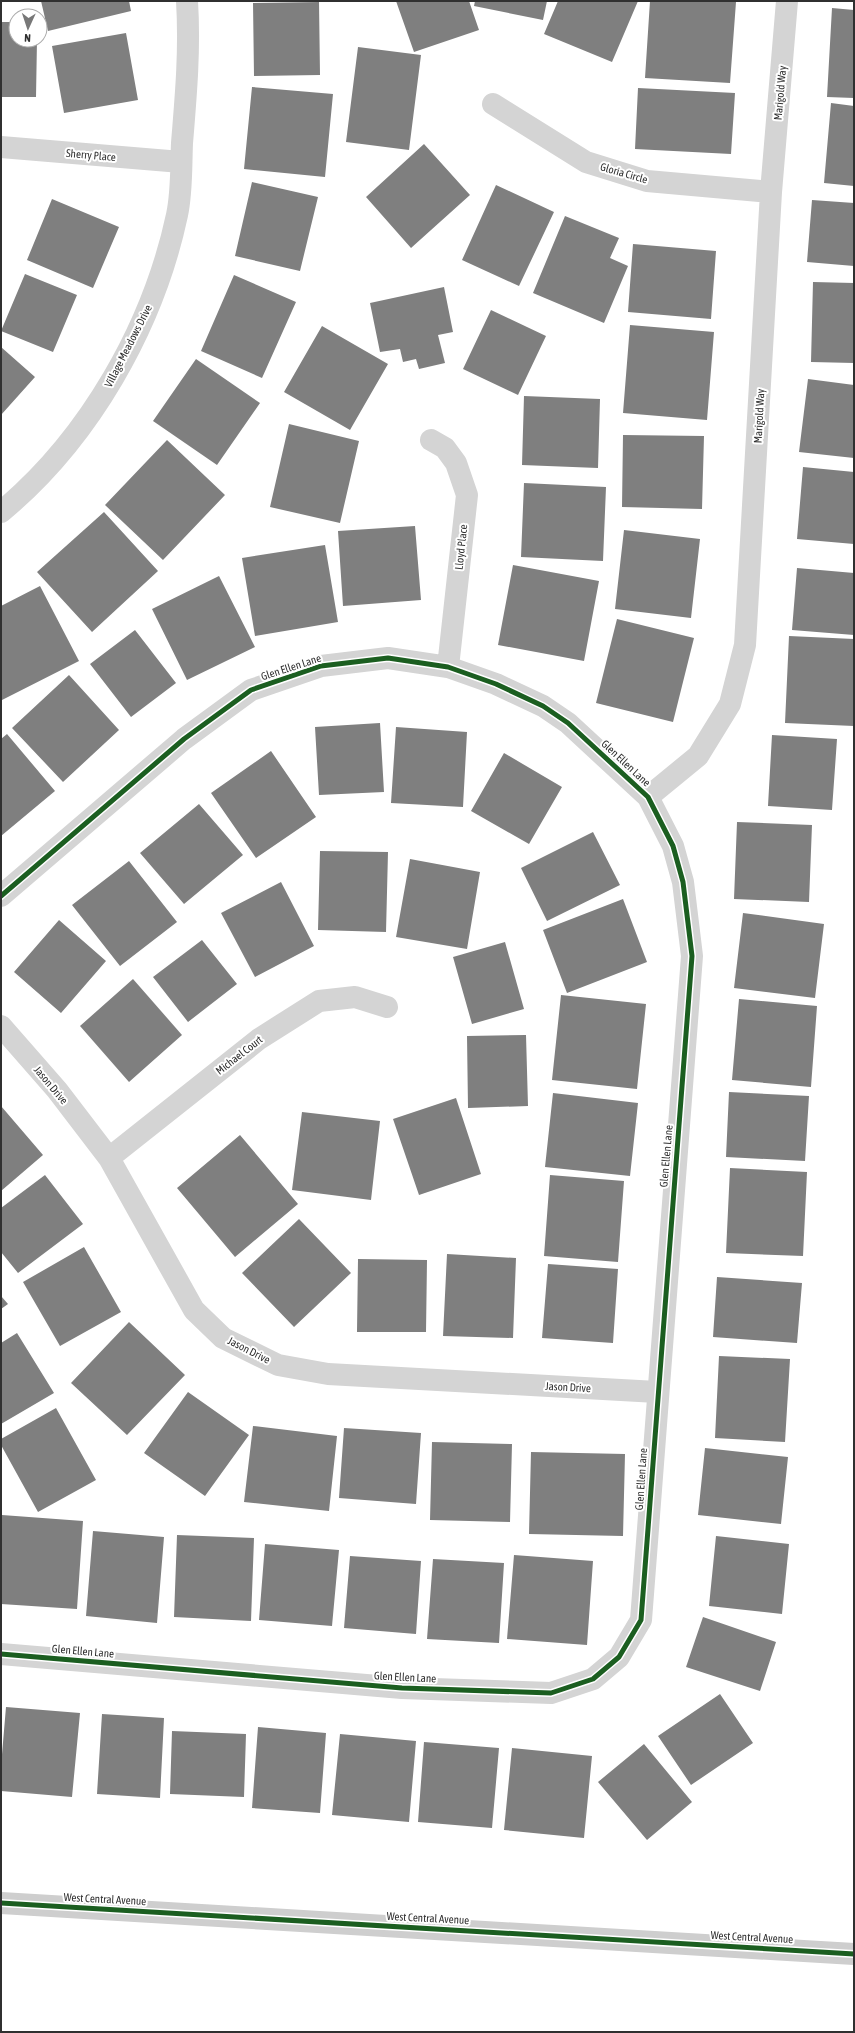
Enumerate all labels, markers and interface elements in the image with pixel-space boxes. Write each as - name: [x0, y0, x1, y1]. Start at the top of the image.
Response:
- north arrow: [8, 8, 48, 48]
- text: N: [24, 32, 31, 44]
- street label: Marigold Way: [772, 65, 788, 121]
- street label: Sherry Place: [66, 147, 116, 163]
- street label: Gloria Circle: [599, 161, 649, 185]
- street label: Village Meadows Drive: [102, 303, 154, 389]
- street label: Marigold Way: [752, 388, 766, 444]
- street label: Lloyd Place: [453, 524, 469, 570]
- street label: Glen Ellen Lane: [259, 652, 323, 682]
- street label: Glen Ellen Lane: [599, 737, 653, 789]
- street label: Michael Court: [213, 1033, 265, 1077]
- street label: Jason Drive: [32, 1064, 70, 1106]
- street label: Glen Ellen Lane: [657, 1124, 675, 1188]
- street label: Jason Drive: [226, 1334, 272, 1366]
- street label: Jason Drive: [545, 1380, 591, 1394]
- street label: Glen Ellen Lane: [633, 1447, 649, 1511]
- street label: Glen Ellen Lane: [51, 1642, 115, 1660]
- street label: Glen Ellen Lane: [374, 1669, 436, 1685]
- street label: West Central Avenue: [63, 1891, 147, 1907]
- street label: West Central Avenue: [386, 1910, 470, 1926]
- street label: West Central Avenue: [710, 1929, 794, 1945]

